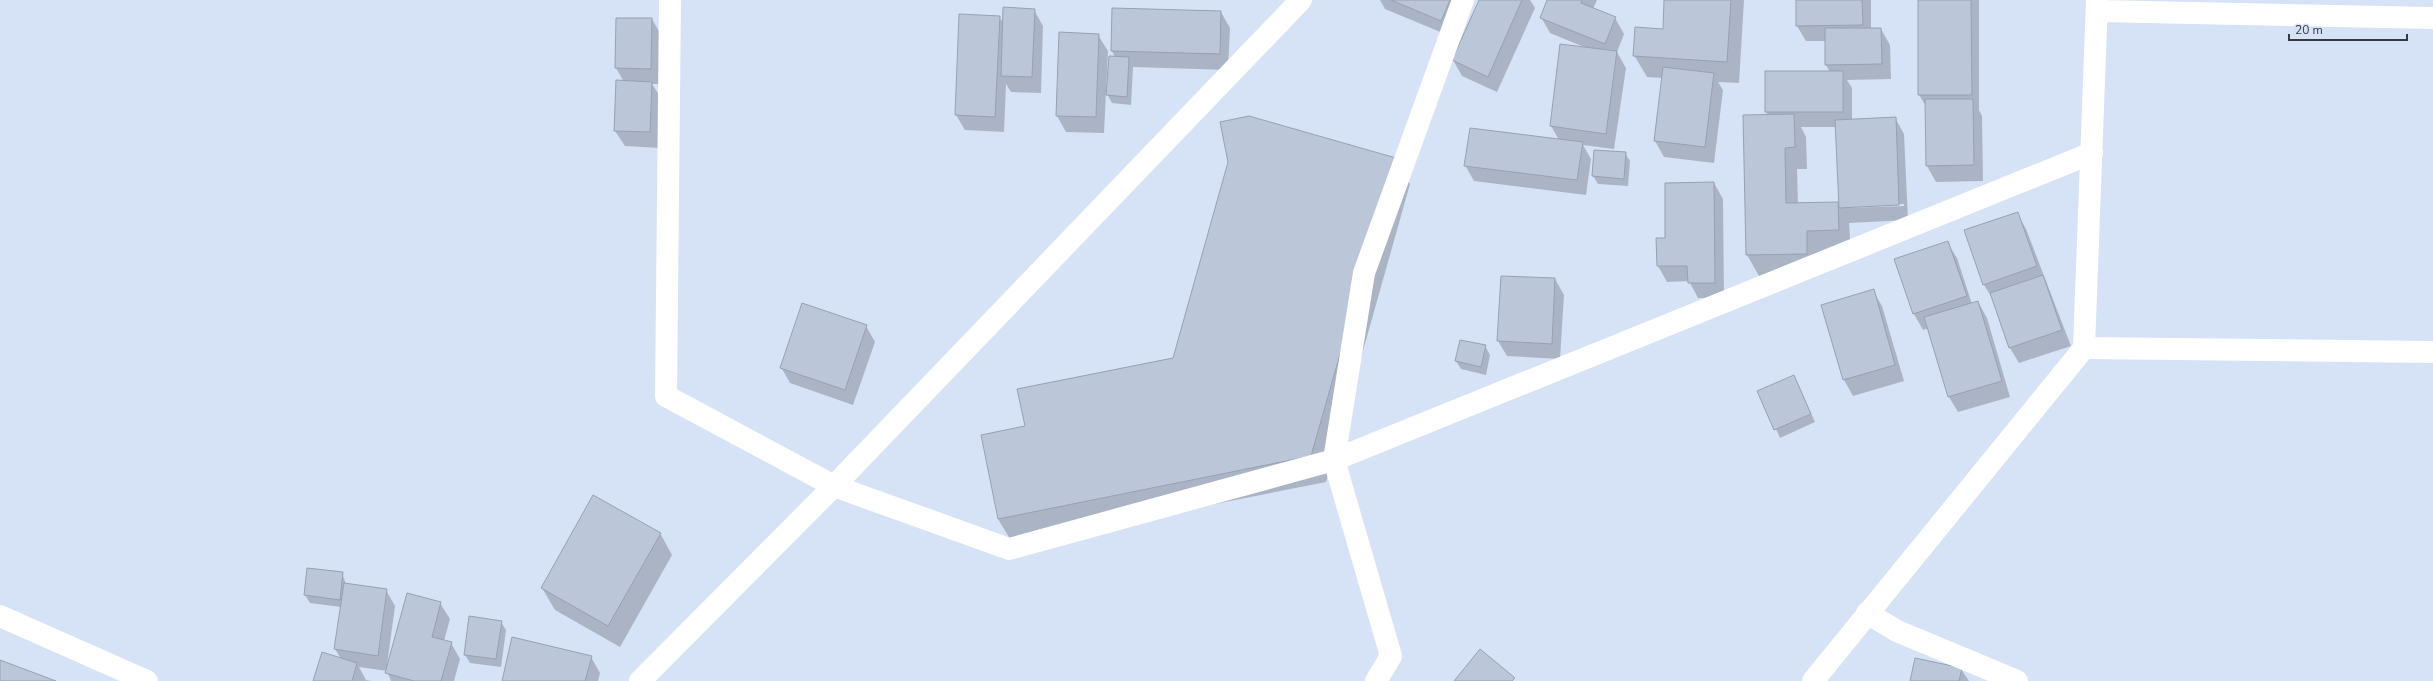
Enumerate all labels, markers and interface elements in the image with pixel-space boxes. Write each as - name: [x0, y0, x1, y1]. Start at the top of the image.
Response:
- scale bar: [2289, 16, 2407, 42]
- text: 20 m: [2295, 22, 2323, 38]

